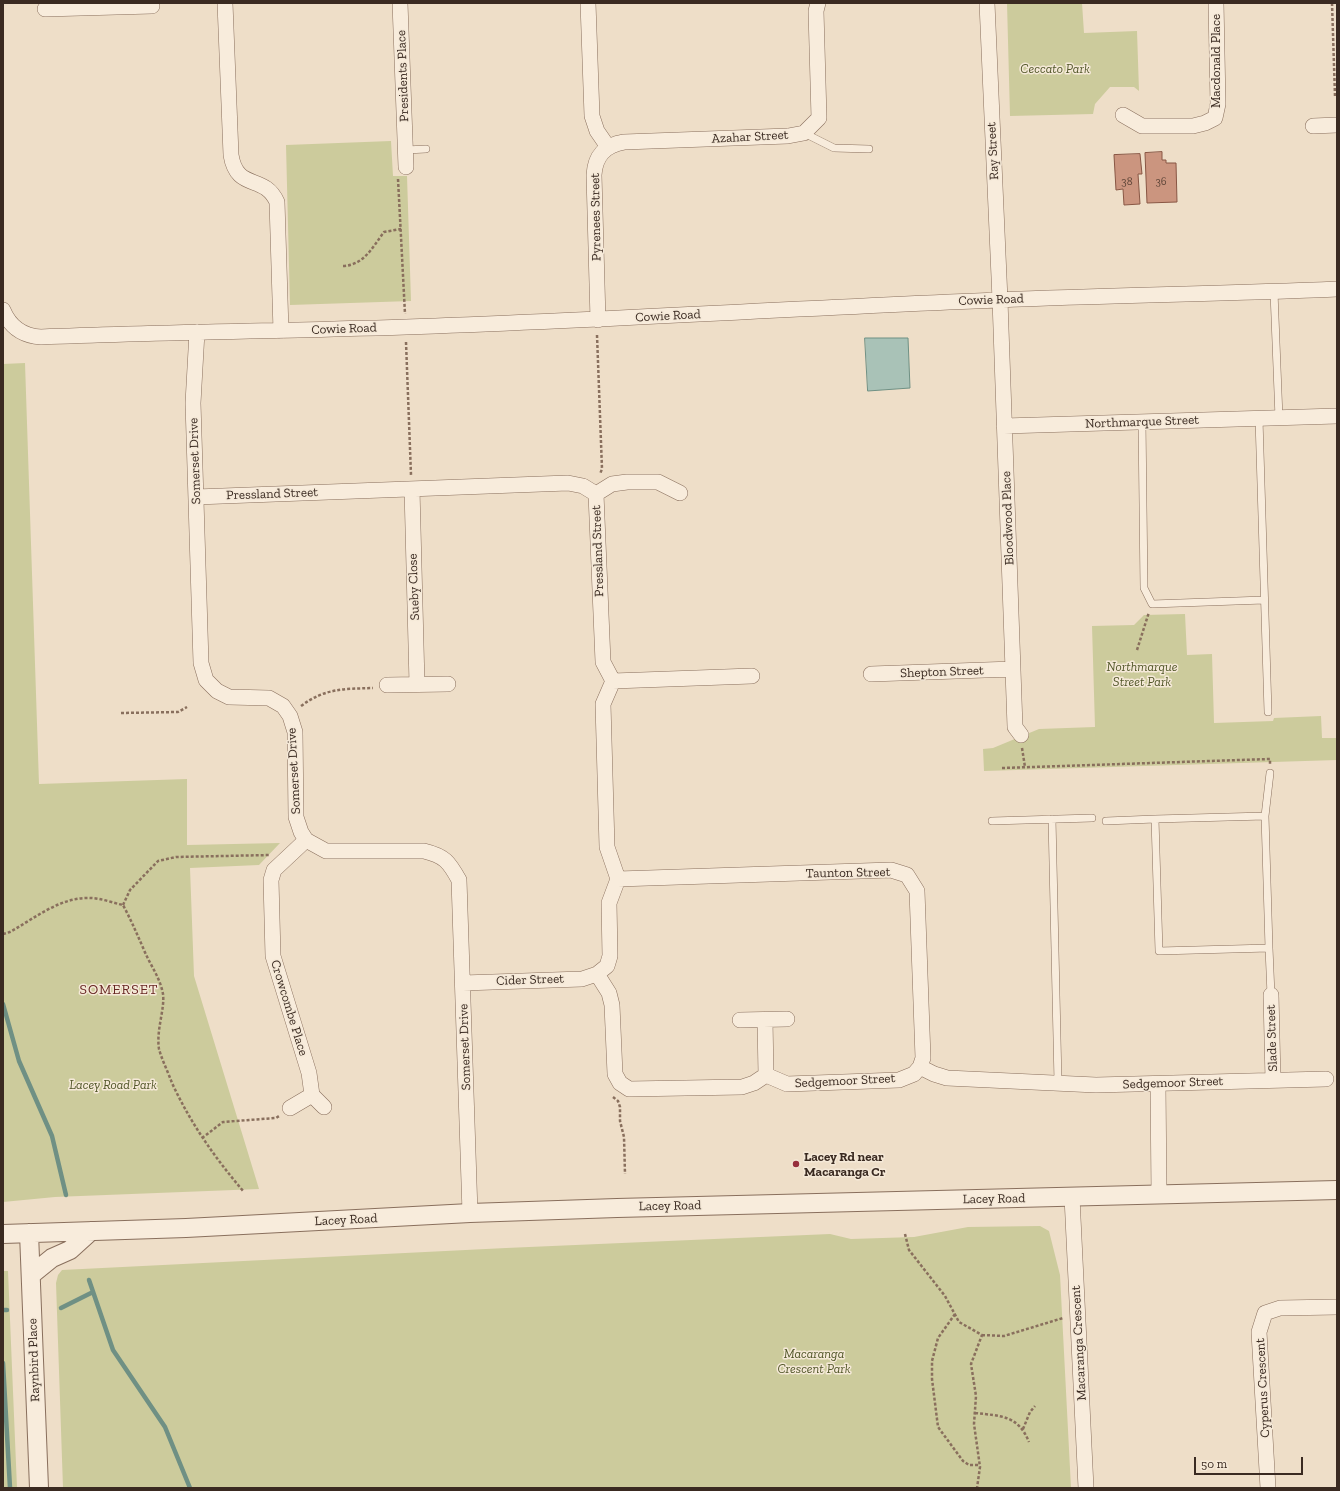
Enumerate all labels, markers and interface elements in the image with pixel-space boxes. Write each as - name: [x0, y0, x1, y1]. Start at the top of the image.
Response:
- street label: Macdonald Place: [1208, 14, 1224, 108]
- street label: Presidents Place: [394, 30, 412, 122]
- park label: Ceccato Park: [1020, 61, 1090, 77]
- street label: Ray Street: [984, 122, 1002, 180]
- street label: Azahar Street: [711, 127, 789, 147]
- street label: Pyrenees Street: [587, 173, 605, 261]
- house number: 38: [1121, 175, 1133, 189]
- house number: 36: [1155, 175, 1167, 189]
- street label: Cowie Road: [958, 291, 1024, 309]
- street label: Cowie Road: [635, 306, 701, 326]
- street label: Cowie Road: [311, 320, 377, 338]
- street label: Northmarque Street: [1085, 412, 1199, 432]
- street label: Somerset Drive: [186, 417, 204, 505]
- street label: Bloodwood Place: [999, 471, 1017, 565]
- street label: Pressland Street: [226, 485, 318, 503]
- street label: Pressland Street: [589, 505, 607, 597]
- street label: Sueby Close: [405, 553, 423, 621]
- park label: Northmarque Street Park: [1107, 659, 1177, 690]
- street label: Shepton Street: [900, 663, 984, 681]
- street label: Somerset Drive: [284, 727, 304, 815]
- street label: Taunton Street: [805, 864, 891, 882]
- street label: Crowcombe Place: [267, 958, 311, 1058]
- street label: Cider Street: [496, 971, 564, 989]
- district label: SOMERSET: [79, 982, 159, 998]
- street label: Somerset Drive: [456, 1003, 474, 1091]
- street label: Slade Street: [1263, 1004, 1281, 1072]
- street label: Sedgemoor Street: [794, 1071, 896, 1091]
- street label: Sedgemoor Street: [1122, 1073, 1224, 1093]
- park label: Lacey Road Park: [69, 1077, 157, 1093]
- place label: Lacey Rd near Macaranga Cr: [804, 1149, 885, 1180]
- marker: Lacey Rd near Macaranga Cr: [791, 1159, 801, 1169]
- street label: Lacey Road: [962, 1191, 1026, 1207]
- street label: Lacey Road: [638, 1198, 702, 1214]
- street label: Lacey Road: [314, 1211, 378, 1229]
- street label: Macaranga Crescent: [1068, 1285, 1090, 1401]
- street label: Raynbird Place: [25, 1318, 43, 1402]
- street label: Cyperus Crescent: [1253, 1338, 1273, 1438]
- park label: Macaranga Crescent Park: [777, 1346, 851, 1377]
- scale bar: [1196, 1449, 1305, 1475]
- text: 50 m: [1201, 1457, 1227, 1471]

